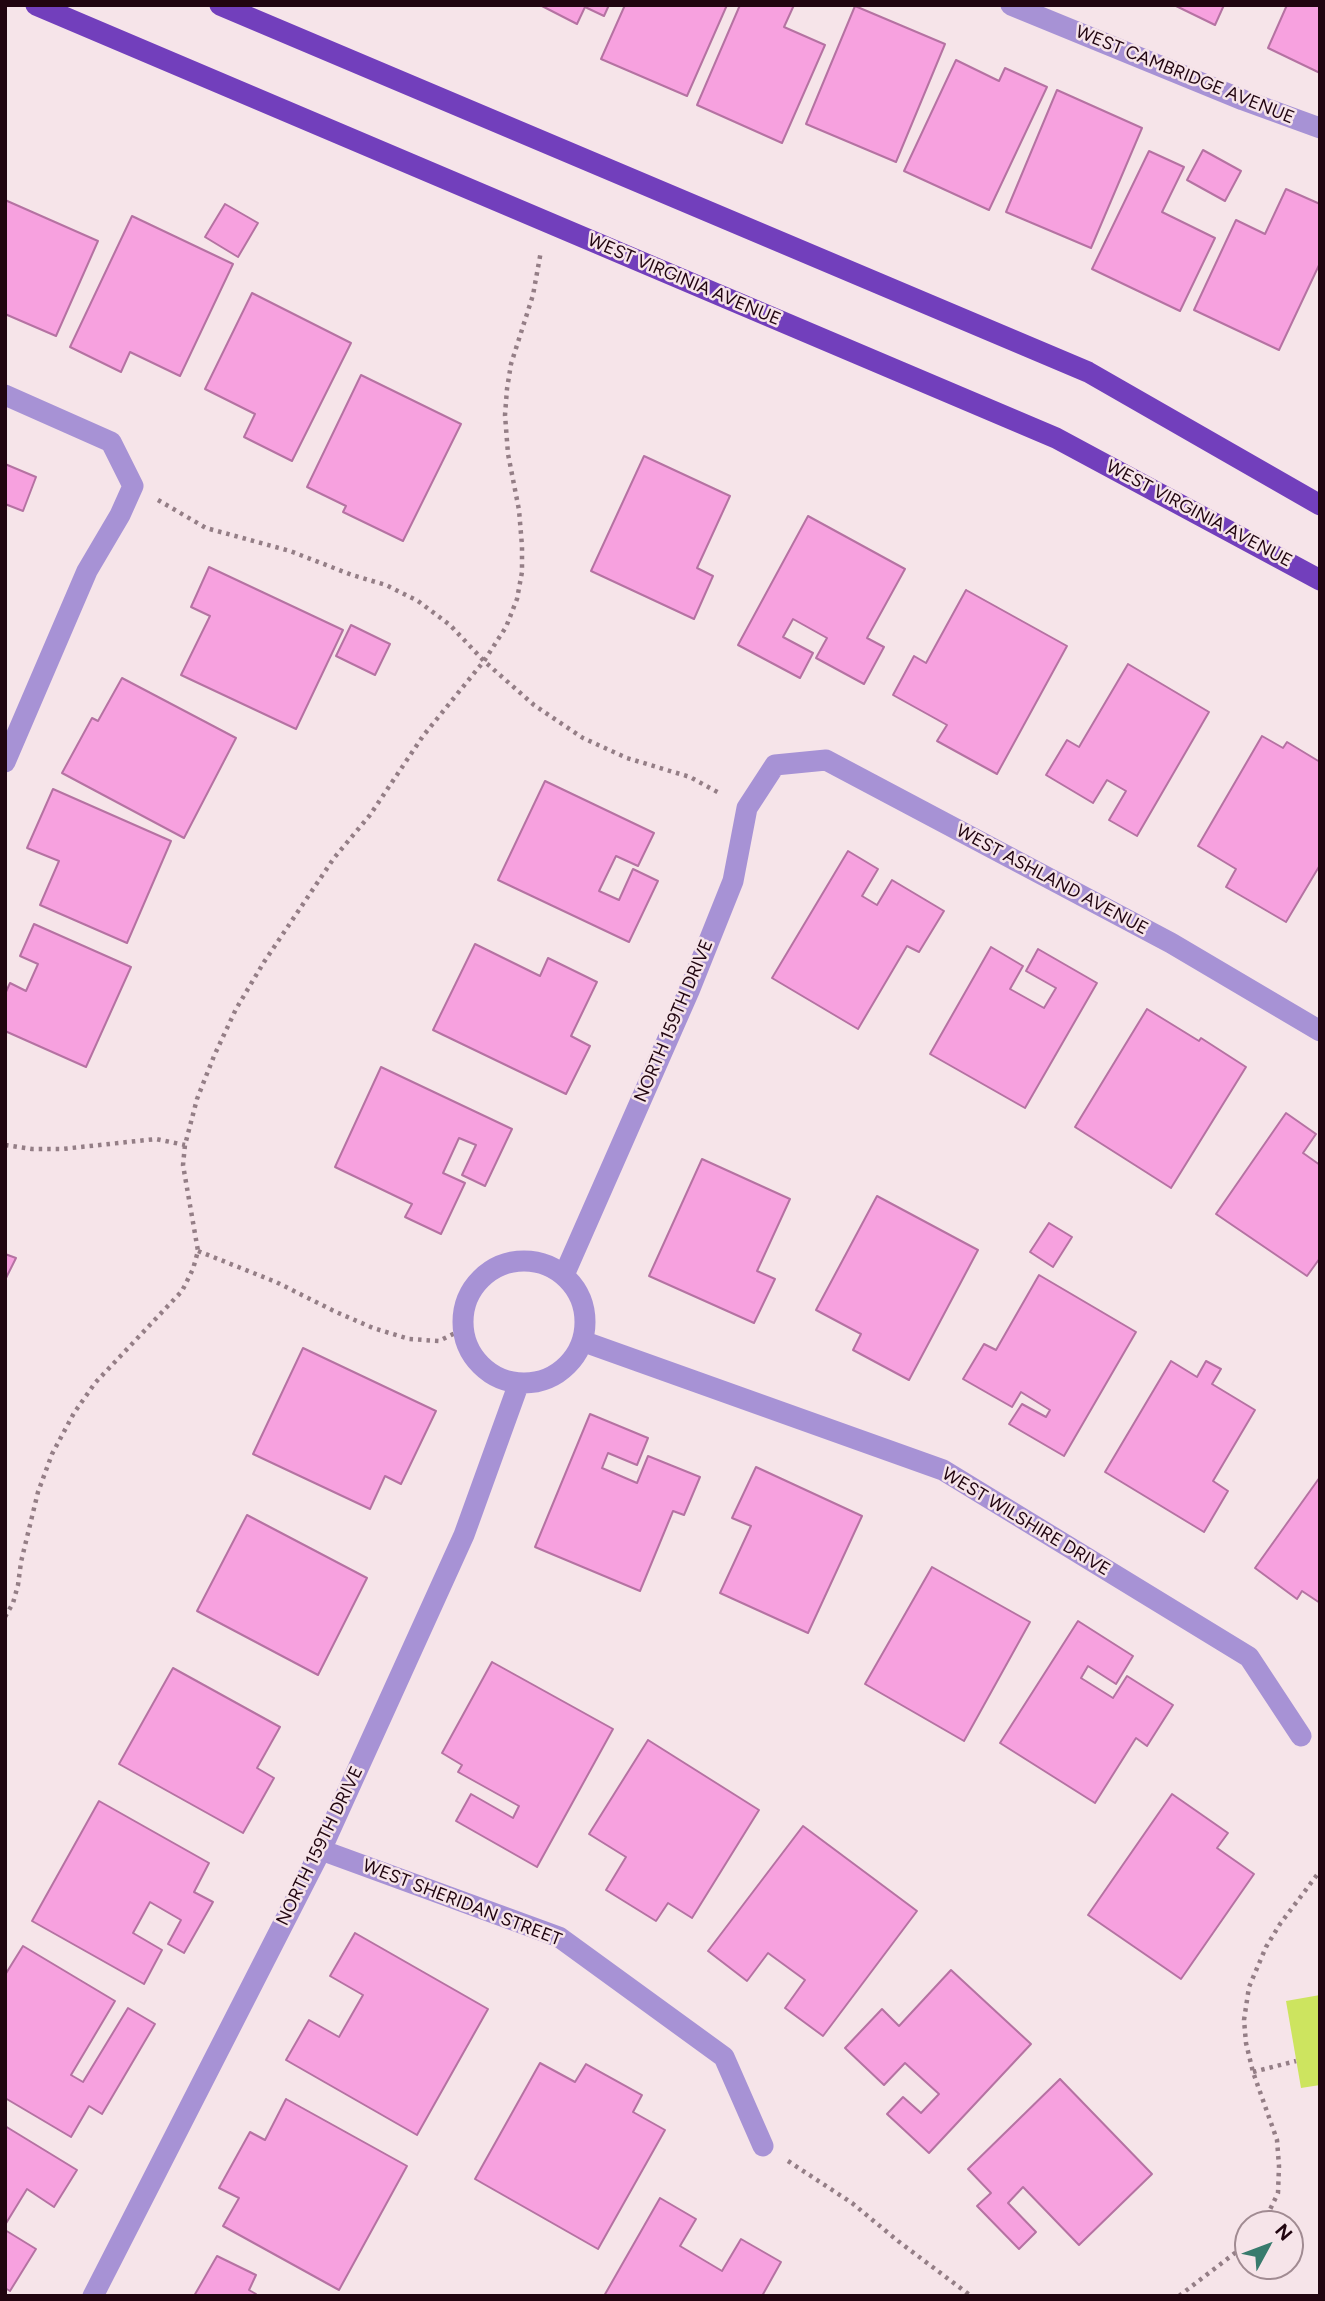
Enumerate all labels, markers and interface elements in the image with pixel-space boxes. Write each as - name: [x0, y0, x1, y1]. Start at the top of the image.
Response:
- street label: WEST CAMBRIDGE AVENUE: [1073, 21, 1297, 129]
- street label: WEST VIRGINIA AVENUE: [584, 230, 784, 330]
- street label: WEST VIRGINIA AVENUE: [1102, 456, 1296, 572]
- street label: WEST ASHLAND AVENUE: [952, 820, 1152, 940]
- street label: NORTH 159TH DRIVE: [630, 936, 718, 1106]
- street label: WEST WILSHIRE DRIVE: [938, 1463, 1114, 1581]
- street label: NORTH 159TH DRIVE: [272, 1763, 368, 1929]
- street label: WEST SHERIDAN STREET: [360, 1855, 564, 1951]
- north arrow: [1234, 2210, 1304, 2280]
- text: N: [1270, 2219, 1297, 2245]

